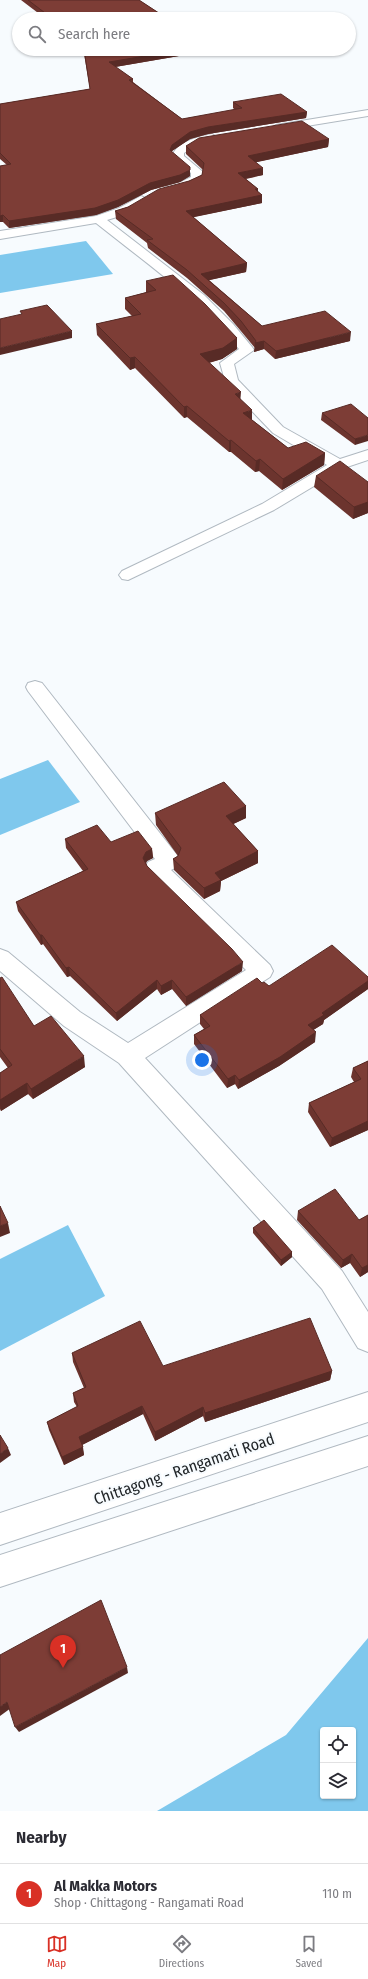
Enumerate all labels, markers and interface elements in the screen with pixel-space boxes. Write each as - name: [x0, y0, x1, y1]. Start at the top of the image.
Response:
- search box: [12, 12, 356, 56]
- icon: search: [26, 23, 48, 45]
- text: Search here: [58, 25, 130, 43]
- your location: [192, 1050, 212, 1070]
- street label: Chittagong - Rangamati Road: [91, 1429, 277, 1509]
- pin: 1: [50, 1635, 76, 1668]
- map controls: [320, 1727, 356, 1799]
- button: locate: [320, 1727, 356, 1763]
- button: layers: [320, 1763, 356, 1799]
- text: Nearby: [16, 1827, 67, 1848]
- text: Al Makka Motors: [54, 1877, 157, 1895]
- text: 1: [26, 1886, 32, 1901]
- text: 110 m: [322, 1886, 352, 1901]
- text: Shop · Chittagong - Rangamati Road: [54, 1895, 244, 1910]
- tab: Map: [46, 1933, 68, 1970]
- tab: Directions: [159, 1933, 204, 1970]
- tab: Saved: [296, 1933, 322, 1970]

